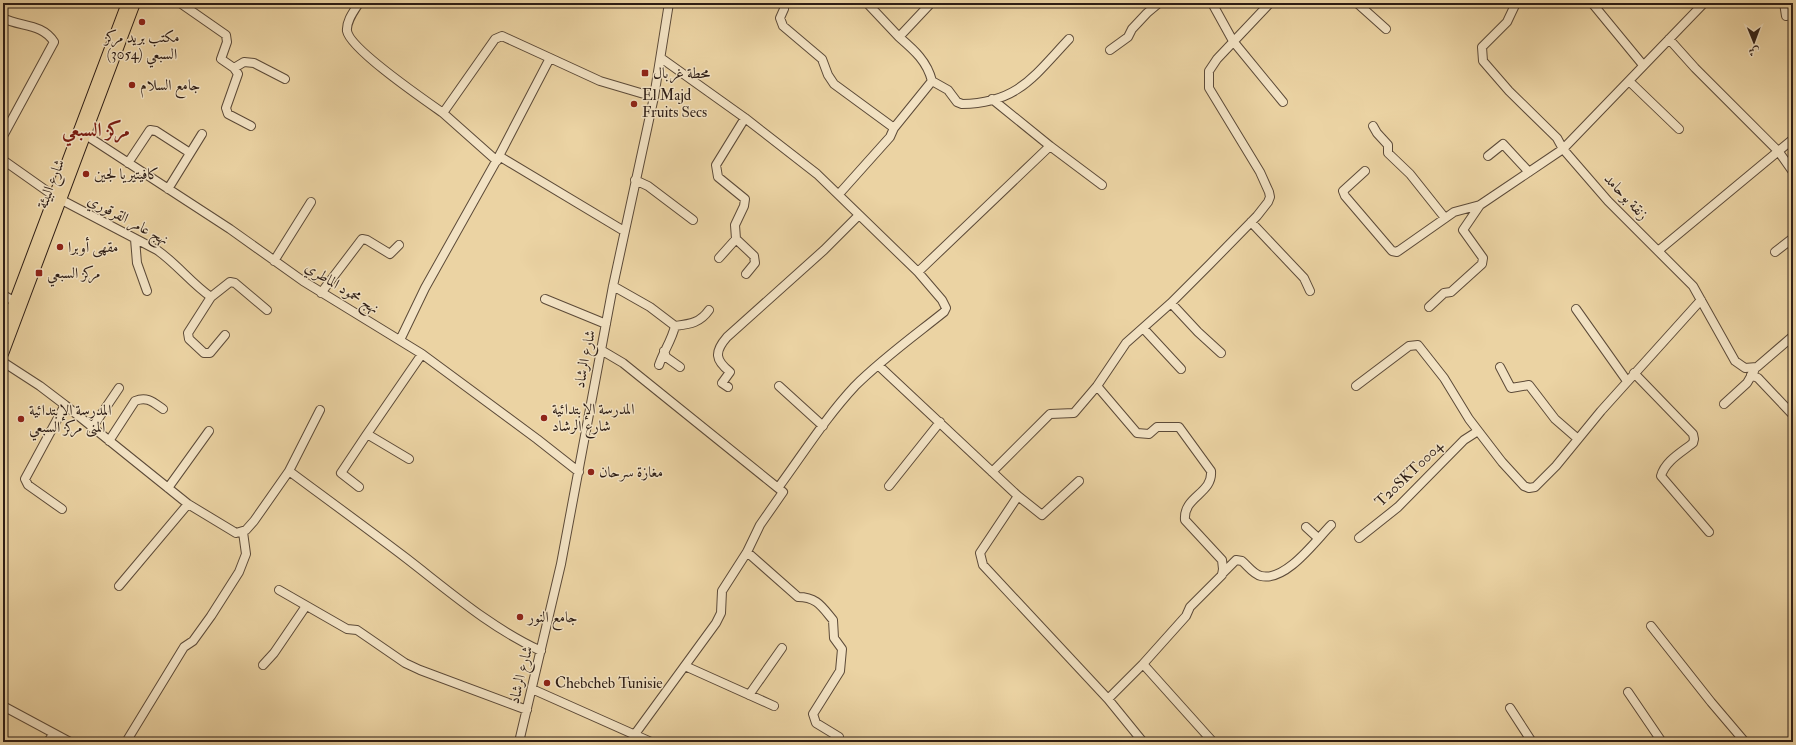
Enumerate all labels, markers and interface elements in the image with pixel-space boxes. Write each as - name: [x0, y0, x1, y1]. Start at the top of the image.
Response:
- marker: مكتب بريد مركز السبعي (3054): [137, 17, 147, 27]
- north arrow: [1734, 22, 1774, 62]
- place label: مكتب بريد مركز السبعي (3054): [102, 28, 180, 68]
- text: ش: [1749, 45, 1760, 58]
- place label: محطة غربال: [653, 64, 710, 84]
- marker: محطة غربال: [640, 68, 650, 78]
- place label: جامع السلام: [140, 76, 200, 99]
- marker: جامع السلام: [127, 80, 137, 90]
- place label: El Majd Fruits Secs: [642, 86, 707, 122]
- marker: El Majd Fruits Secs: [629, 99, 639, 109]
- district label: مركز السبعي: [62, 118, 130, 147]
- street label: شارع البيئة: [33, 156, 72, 213]
- place label: كافيتيريا لجين: [94, 165, 159, 184]
- marker: كافيتيريا لجين: [81, 169, 91, 179]
- street label: زنقة بوحامد: [1600, 170, 1652, 224]
- street label: نهج عامر القرقوري: [82, 191, 172, 253]
- place label: مقهى أوبرا: [68, 236, 118, 258]
- marker: مقهى أوبرا: [55, 242, 65, 252]
- street label: نهج محمود الماطري: [299, 258, 383, 322]
- place label: مركز السبعي: [47, 264, 101, 287]
- marker: مركز السبعي: [34, 268, 44, 278]
- street label: شارع الرشاد: [570, 328, 603, 390]
- place label: المدرسة الإبتدائية شارع الرشاد: [552, 400, 634, 439]
- place label: المدرسة الإبتدائية المنى مركز السبعي: [29, 401, 111, 441]
- marker: المدرسة الإبتدائية شارع الرشاد: [539, 413, 549, 423]
- marker: المدرسة الإبتدائية المنى مركز السبعي: [16, 414, 26, 424]
- street label: T20SKT0004: [1371, 436, 1448, 511]
- place label: مغازة سرحان: [599, 463, 663, 482]
- marker: مغازة سرحان: [586, 467, 596, 477]
- place label: جامع النور: [526, 608, 578, 631]
- marker: جامع النور: [515, 612, 525, 622]
- street label: شارع الرشاد: [505, 644, 540, 707]
- place label: Chebcheb Tunisie: [555, 674, 663, 693]
- marker: Chebcheb Tunisie: [542, 678, 552, 688]

